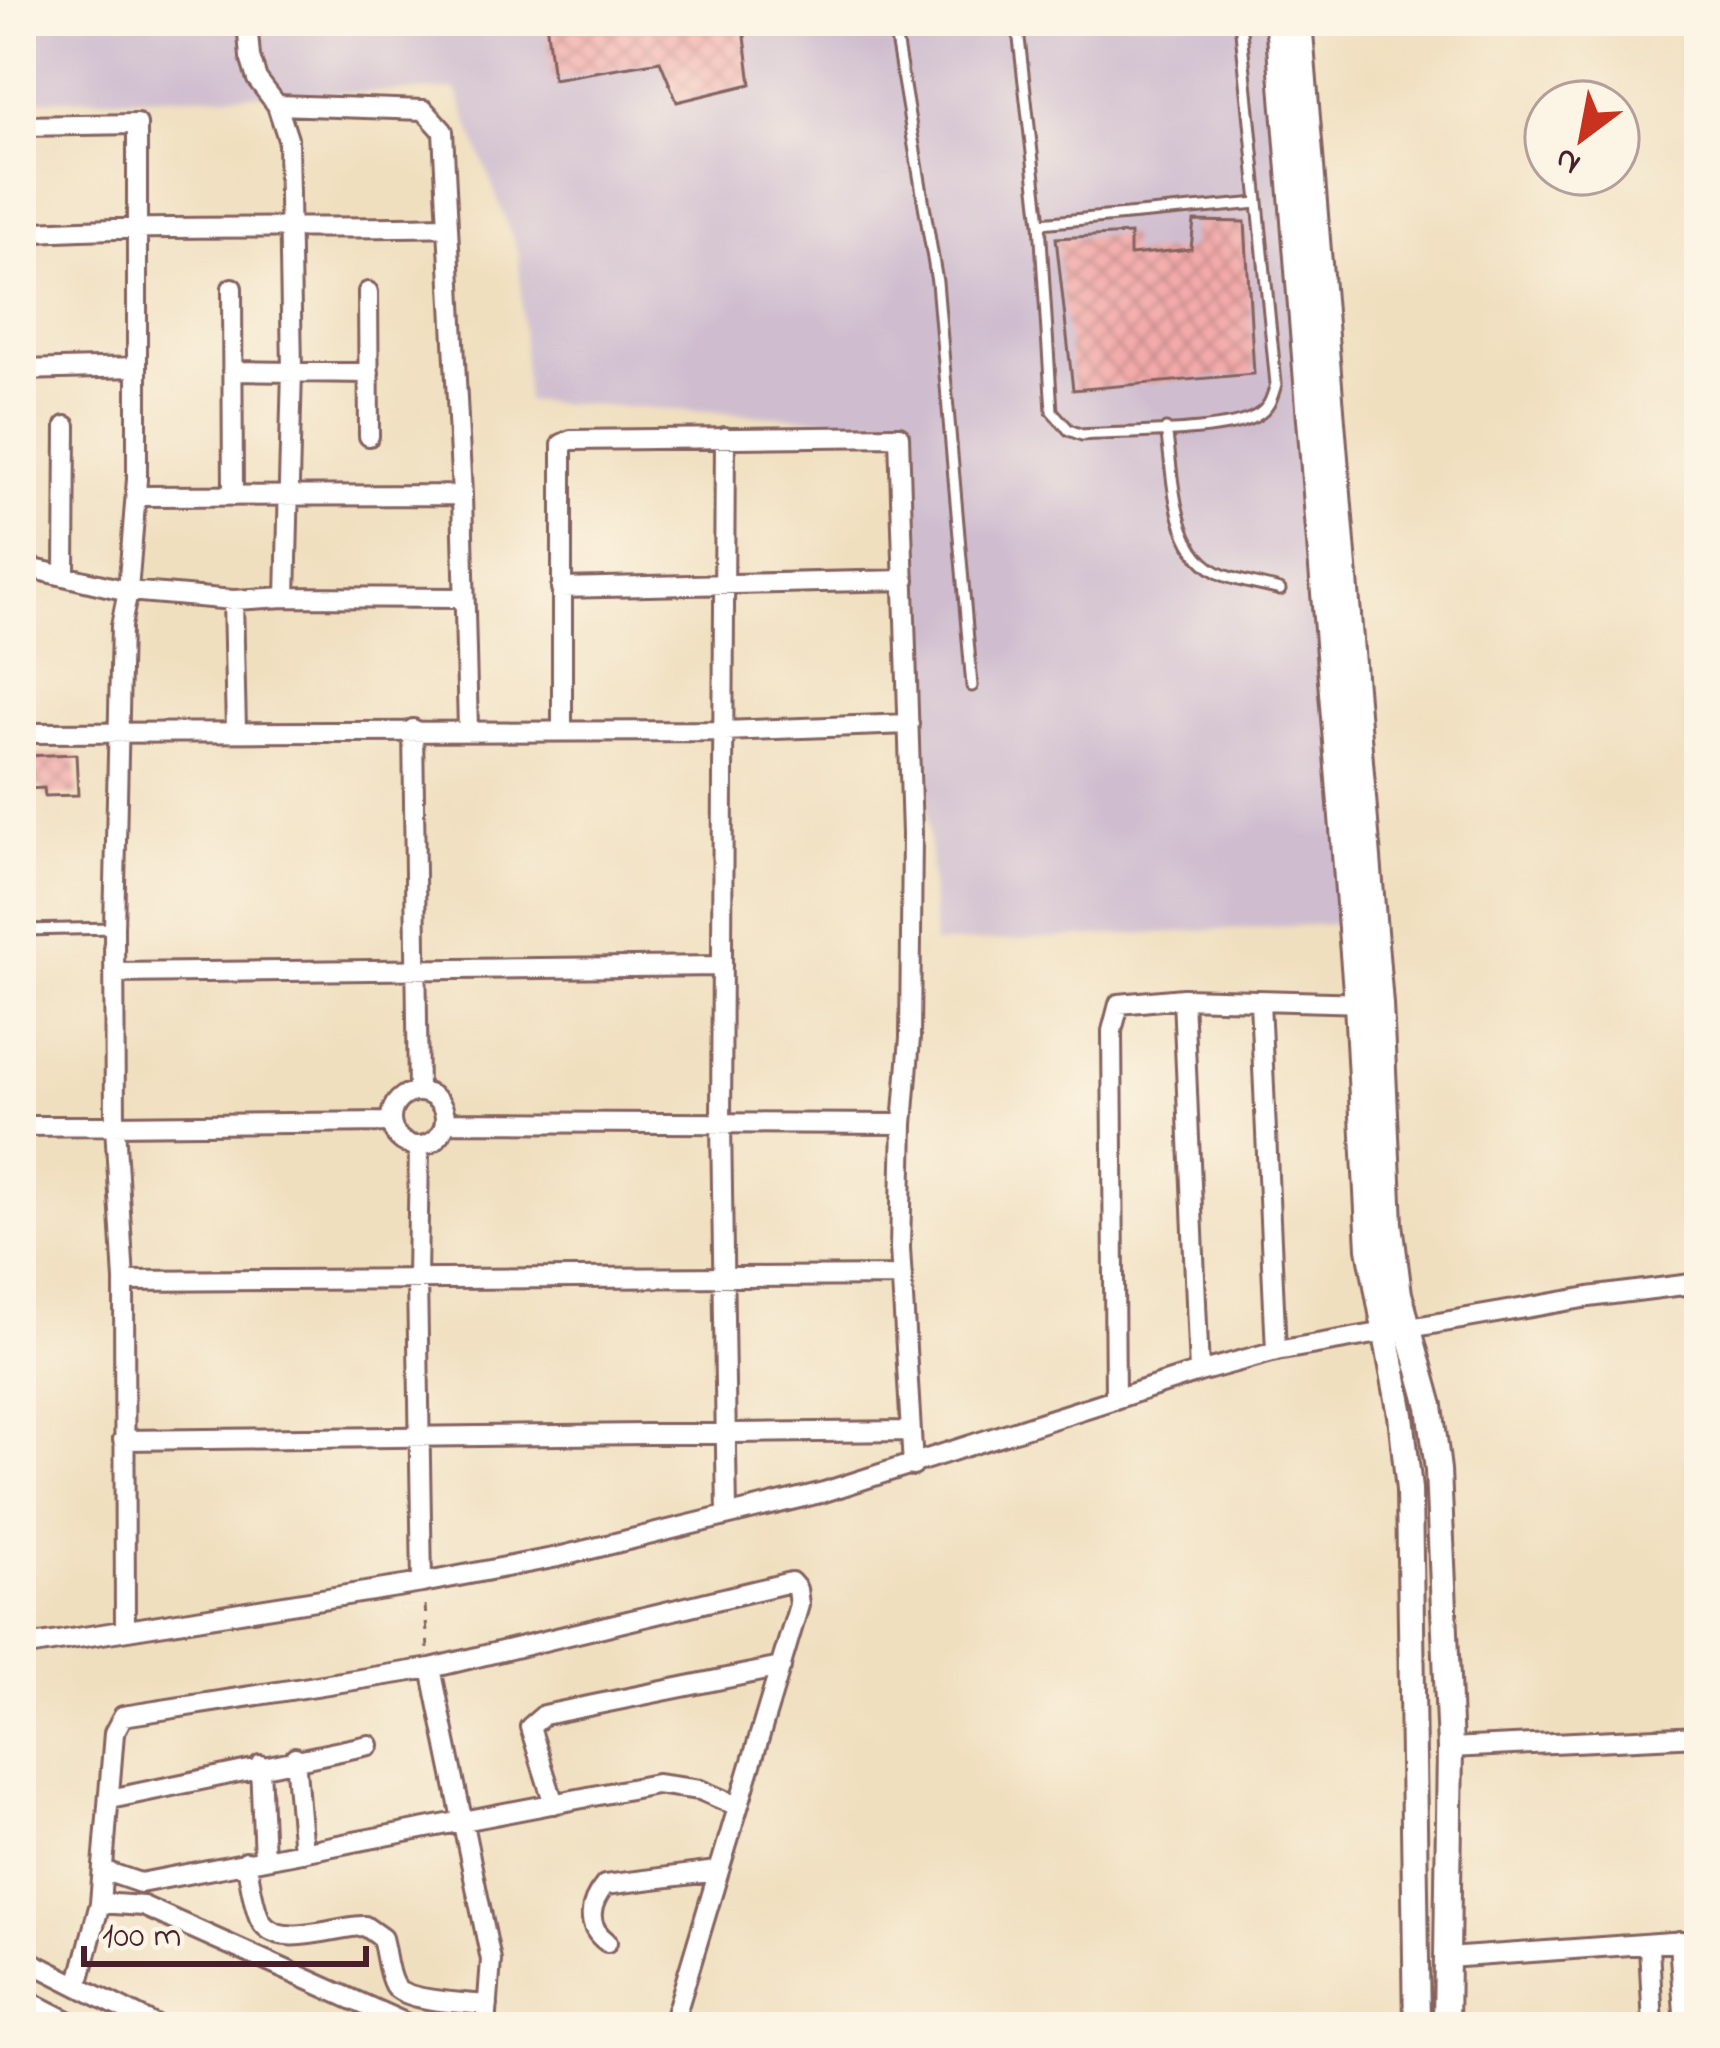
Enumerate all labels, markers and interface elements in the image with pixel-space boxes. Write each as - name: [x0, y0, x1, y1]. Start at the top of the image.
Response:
- north arrow: [1522, 78, 1642, 198]
- text: N: [1546, 134, 1590, 186]
- scale bar: [84, 1892, 366, 1966]
- text: 100 m: [102, 1911, 182, 1964]

